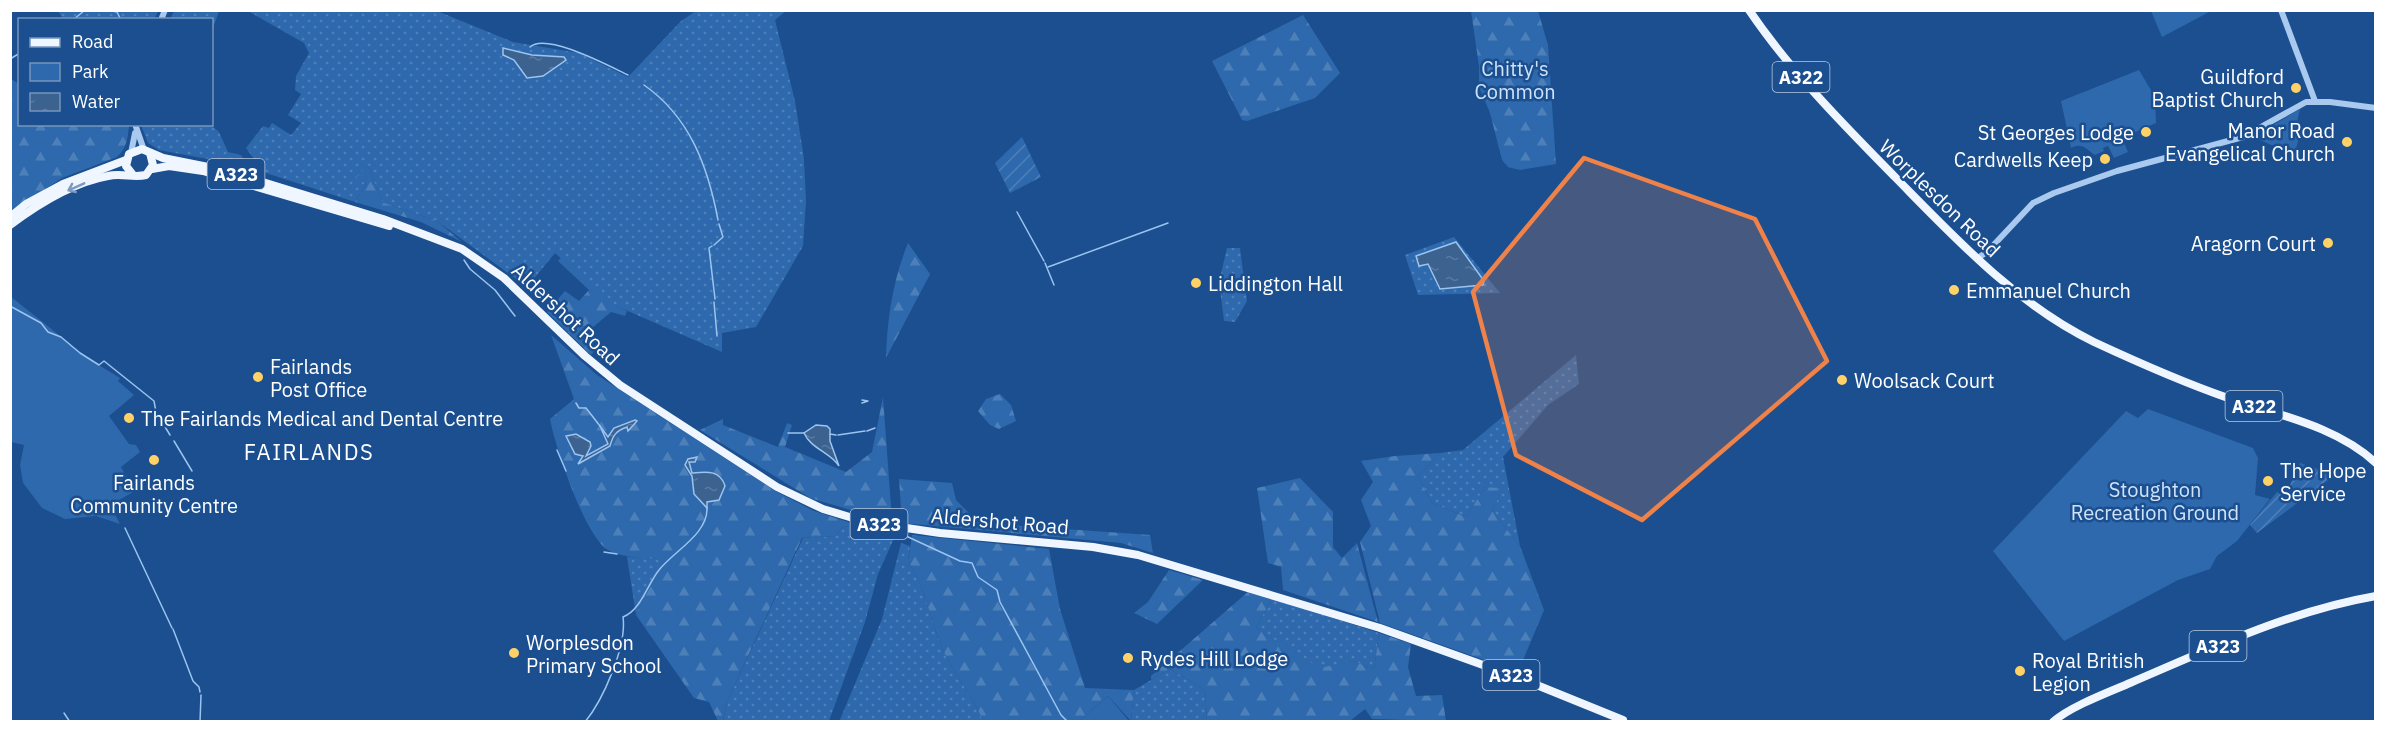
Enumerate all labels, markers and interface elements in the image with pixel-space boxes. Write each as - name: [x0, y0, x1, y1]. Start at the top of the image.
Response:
- legend: [18, 18, 213, 126]
- text: Road: [72, 30, 113, 53]
- park label: Chitty's Common: [1474, 55, 1556, 105]
- text: Park: [72, 60, 109, 83]
- road number: A322: [1772, 62, 1830, 92]
- place label: Guildford Baptist Church: [2152, 63, 2284, 113]
- marker: Guildford Baptist Church: [2289, 81, 2303, 95]
- text: Water: [72, 90, 121, 113]
- place label: Manor Road Evangelical Church: [2165, 117, 2335, 167]
- place label: St Georges Lodge: [1978, 119, 2134, 146]
- marker: St Georges Lodge: [2139, 125, 2153, 139]
- street label: Worplesdon Road: [1874, 133, 2006, 263]
- marker: Manor Road Evangelical Church: [2340, 135, 2354, 149]
- place label: Cardwells Keep: [1954, 146, 2093, 173]
- marker: Cardwells Keep: [2098, 152, 2112, 166]
- road number: A323: [208, 159, 264, 189]
- one-way arrow: [68, 182, 86, 193]
- place label: Aragorn Court: [2191, 230, 2316, 257]
- marker: Aragorn Court: [2321, 236, 2335, 250]
- street label: Aldershot Road: [506, 257, 626, 371]
- place label: Liddington Hall: [1208, 270, 1343, 297]
- marker: Liddington Hall: [1189, 276, 1203, 290]
- place label: Emmanuel Church: [1966, 277, 2131, 304]
- marker: Emmanuel Church: [1947, 283, 1961, 297]
- place label: Fairlands Post Office: [270, 353, 367, 403]
- place label: Woolsack Court: [1854, 367, 1995, 394]
- marker: Fairlands Post Office: [251, 370, 265, 384]
- marker: Woolsack Court: [1835, 373, 1849, 387]
- road number: A322: [2226, 391, 2282, 421]
- place label: The Fairlands Medical and Dental Centre: [141, 405, 503, 432]
- marker: The Fairlands Medical and Dental Centre: [122, 411, 136, 425]
- district label: FAIRLANDS: [244, 437, 374, 466]
- marker: Fairlands Community Centre: [147, 453, 161, 467]
- place label: The Hope Service: [2280, 457, 2366, 507]
- place label: Fairlands Community Centre: [70, 469, 238, 519]
- marker: The Hope Service: [2261, 474, 2275, 488]
- park label: Stoughton Recreation Ground: [2071, 476, 2239, 526]
- street label: Aldershot Road: [930, 502, 1070, 540]
- road number: A323: [850, 509, 908, 539]
- place label: Worplesdon Primary School: [526, 629, 662, 679]
- road number: A323: [2190, 631, 2246, 661]
- place label: Rydes Hill Lodge: [1140, 645, 1288, 672]
- marker: Worplesdon Primary School: [507, 646, 521, 660]
- place label: Royal British Legion: [2032, 647, 2145, 697]
- marker: Rydes Hill Lodge: [1121, 651, 1135, 665]
- road number: A323: [1482, 660, 1540, 690]
- marker: Royal British Legion: [2013, 664, 2027, 678]

